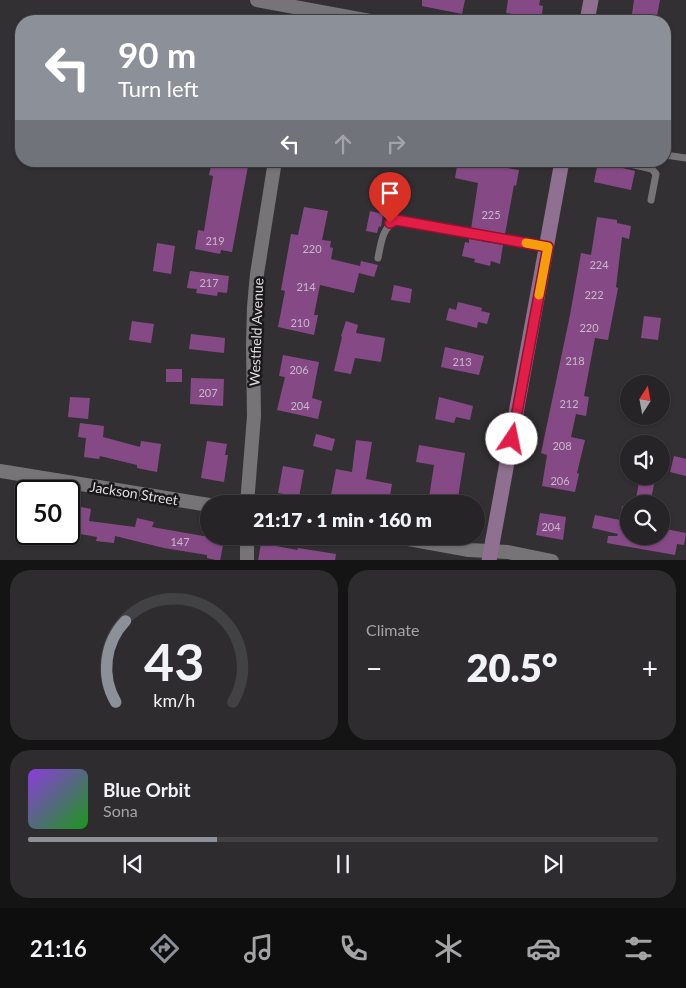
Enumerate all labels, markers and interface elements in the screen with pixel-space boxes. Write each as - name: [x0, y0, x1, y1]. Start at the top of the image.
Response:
- text: 90 m: [118, 33, 196, 75]
- icon: left: [35, 35, 100, 100]
- text: Turn left: [118, 75, 199, 102]
- icon: left: [276, 130, 304, 158]
- icon: ahead: [329, 130, 357, 158]
- icon: right: [382, 130, 410, 158]
- pin: [369, 172, 411, 223]
- icon: arrive: [376, 179, 404, 207]
- house number: 225: [481, 208, 501, 221]
- house number: 219: [205, 234, 225, 247]
- house number: 220: [302, 242, 322, 255]
- house number: 224: [589, 258, 609, 271]
- house number: 217: [199, 276, 219, 289]
- street label: Westfield Avenue: [246, 278, 266, 386]
- house number: 214: [296, 280, 316, 293]
- house number: 222: [584, 288, 604, 301]
- house number: 210: [290, 316, 310, 329]
- house number: 220: [579, 321, 599, 334]
- house number: 218: [565, 354, 585, 367]
- house number: 213: [452, 355, 472, 368]
- house number: 206: [289, 363, 309, 376]
- north arrow: [620, 375, 670, 425]
- map controls: [620, 375, 670, 545]
- house number: 207: [198, 386, 218, 399]
- house number: 212: [559, 397, 579, 410]
- house number: 204: [290, 399, 310, 412]
- position arrow: [485, 412, 537, 464]
- button: sound: [620, 435, 670, 485]
- house number: 208: [552, 439, 572, 452]
- house number: 206: [550, 474, 570, 487]
- street label: Jackson Street: [89, 478, 179, 508]
- speed limit sign: 50: [15, 480, 80, 545]
- button: search: [620, 495, 670, 545]
- text: 21:17 · 1 min · 160 m: [253, 508, 432, 531]
- house number: 204: [541, 520, 561, 533]
- house number: 147: [170, 535, 190, 548]
- text: Climate: [366, 620, 419, 639]
- text: 43: [144, 630, 204, 692]
- text: 20.5°: [466, 644, 558, 690]
- text: −: [366, 651, 382, 685]
- text: +: [642, 651, 658, 685]
- text: km/h: [153, 689, 195, 711]
- text: Blue Orbit: [103, 778, 191, 801]
- text: Sona: [103, 801, 138, 820]
- icon: previous: [119, 850, 147, 878]
- icon: pause: [329, 850, 357, 878]
- icon: next: [539, 850, 567, 878]
- icon: directions: [147, 931, 182, 966]
- icon: music: [241, 931, 276, 966]
- icon: phone: [336, 931, 371, 966]
- icon: climate: [431, 931, 466, 966]
- icon: car: [526, 931, 561, 966]
- icon: filters: [621, 931, 656, 966]
- text: 21:16: [30, 935, 87, 962]

